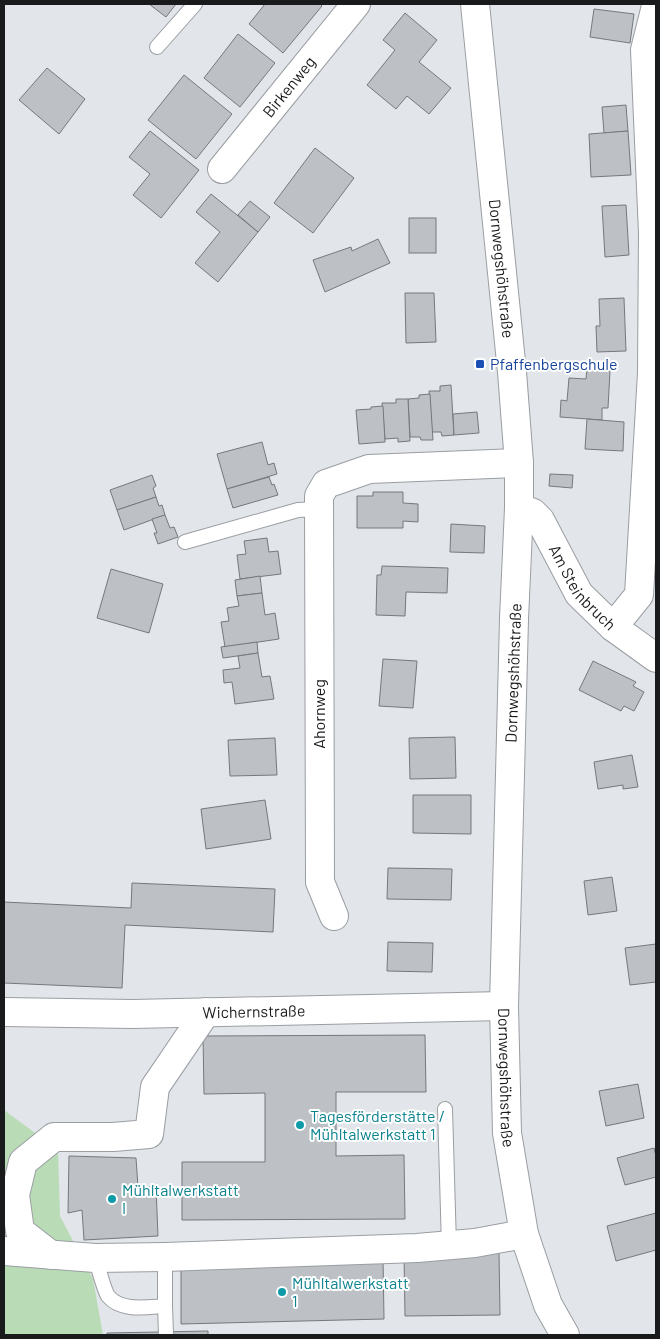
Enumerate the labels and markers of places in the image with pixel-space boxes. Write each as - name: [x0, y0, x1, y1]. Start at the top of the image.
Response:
- place label: Pfaffenbergschule: [490, 354, 617, 373]
- marker: Pfaffenbergschule: [474, 358, 486, 370]
- place label: Tagesförderstätte / Mühltalwerkstatt 1: [310, 1106, 445, 1143]
- marker: Tagesförderstätte / Mühltalwerkstatt 1: [294, 1119, 306, 1131]
- place label: Mühltalwerkstatt I: [122, 1180, 239, 1217]
- marker: Mühltalwerkstatt I: [106, 1193, 118, 1205]
- place label: Mühltalwerkstatt 1: [292, 1273, 409, 1310]
- marker: Mühltalwerkstatt 1: [276, 1286, 288, 1298]

